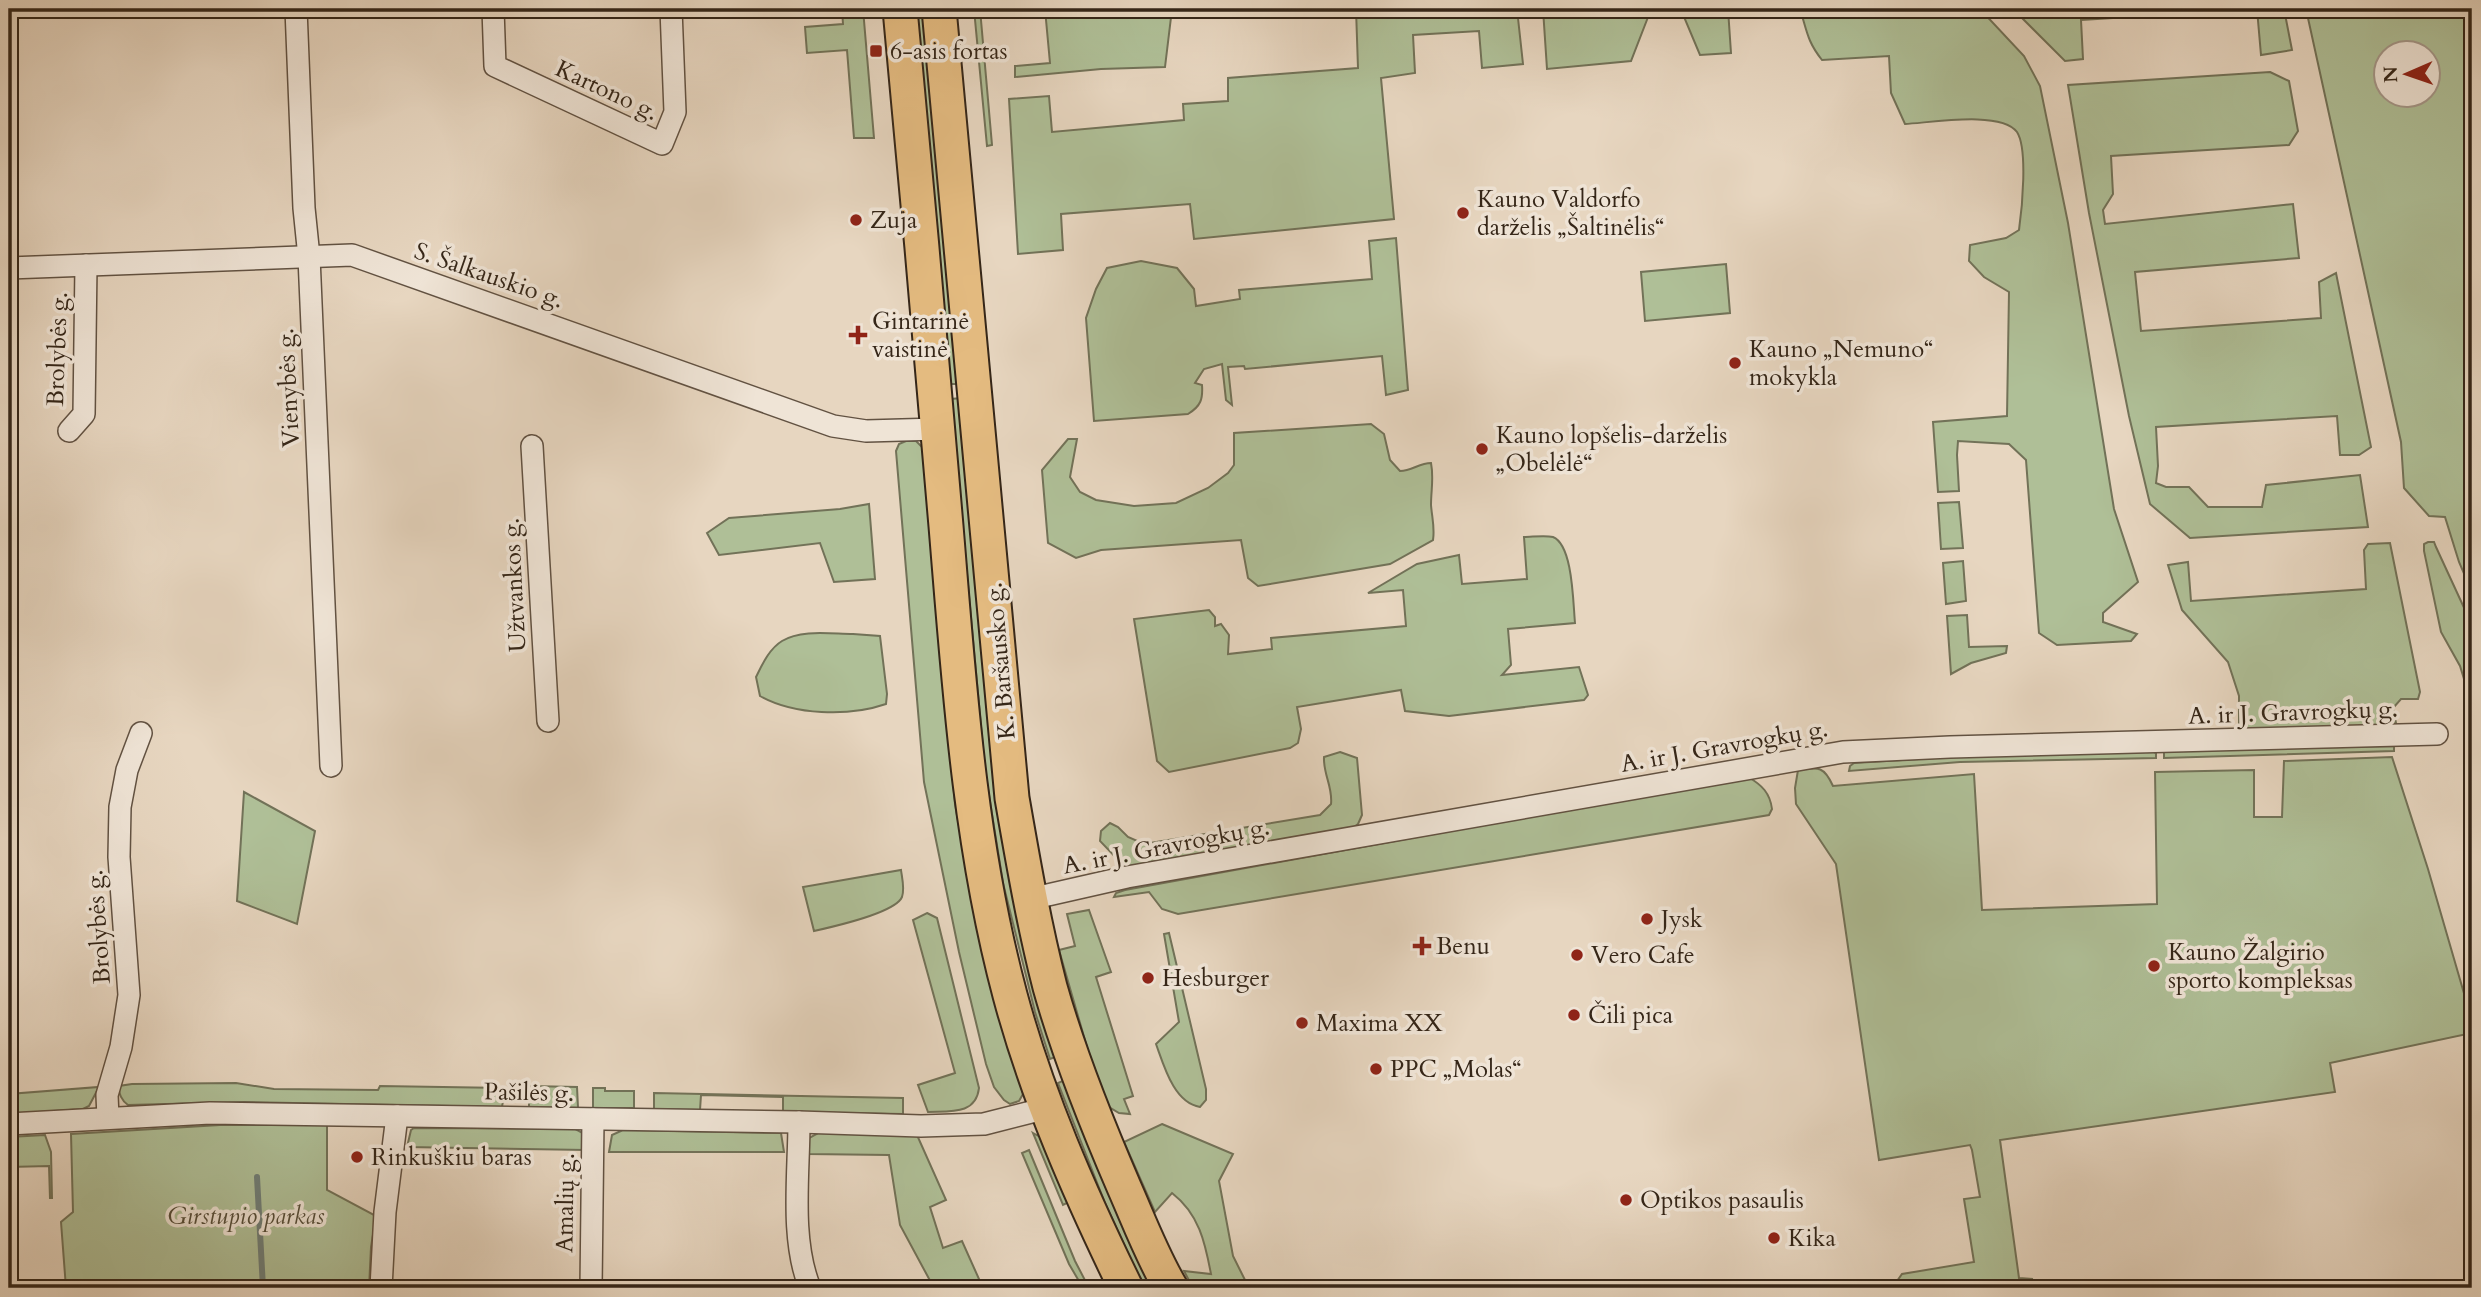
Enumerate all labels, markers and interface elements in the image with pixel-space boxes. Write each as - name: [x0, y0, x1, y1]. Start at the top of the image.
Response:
- place label: 6-asis fortas: [890, 35, 1008, 68]
- north arrow: [2372, 38, 2442, 108]
- marker: 6-asis fortas: [868, 43, 884, 59]
- street label: Kartono g.: [550, 52, 664, 129]
- text: N: [2378, 65, 2404, 83]
- place label: Kauno Valdorfo darželis „Šaltinėlis“: [1477, 183, 1665, 244]
- place label: Zuja: [870, 204, 918, 237]
- marker: Kauno Valdorfo darželis „Šaltinėlis“: [1455, 205, 1471, 221]
- marker: Zuja: [848, 212, 864, 228]
- street label: S. Šalkauskio g.: [410, 234, 568, 316]
- street label: Brolybės g.: [39, 291, 76, 407]
- place label: Gintarinė vaistinė: [872, 305, 969, 366]
- marker: Gintarinė vaistinė: [850, 327, 866, 343]
- street label: Vienybės g.: [269, 328, 308, 448]
- place label: Kauno „Nemuno“ mokykla: [1749, 333, 1934, 394]
- marker: Kauno „Nemuno“ mokykla: [1727, 355, 1743, 371]
- place label: Kauno lopšelis-darželis „Obelėlė“: [1496, 419, 1727, 480]
- marker: Kauno lopšelis-darželis „Obelėlė“: [1474, 441, 1490, 457]
- street label: Užtvankos g.: [495, 517, 534, 653]
- street label: K. Baršausko g.: [977, 581, 1024, 741]
- street label: A. ir J. Gravrogkų g.: [2188, 692, 2398, 733]
- street label: A. ir J. Gravrogkų g.: [1618, 712, 1830, 781]
- street label: A. ir J. Gravrogkų g.: [1060, 810, 1272, 883]
- street label: Brolybės g.: [78, 869, 119, 985]
- place label: Jysk: [1658, 903, 1703, 936]
- marker: Jysk: [1639, 911, 1655, 927]
- place label: Benu: [1436, 930, 1490, 963]
- place label: Kauno Žalgirio sporto kompleksas: [2168, 936, 2353, 997]
- marker: Benu: [1414, 938, 1430, 954]
- place label: Vero Cafe: [1591, 939, 1695, 972]
- marker: Vero Cafe: [1569, 947, 1585, 963]
- marker: Kauno Žalgirio sporto kompleksas: [2146, 958, 2162, 974]
- place label: Hesburger: [1162, 962, 1269, 995]
- marker: Hesburger: [1140, 970, 1156, 986]
- place label: Čili pica: [1588, 999, 1674, 1032]
- place label: Maxima XX: [1316, 1007, 1443, 1040]
- marker: Čili pica: [1566, 1007, 1582, 1023]
- marker: Maxima XX: [1294, 1015, 1310, 1031]
- place label: PPC „Molas“: [1390, 1053, 1522, 1086]
- marker: PPC „Molas“: [1368, 1061, 1384, 1077]
- street label: Pašilės g.: [484, 1075, 574, 1110]
- place label: Rinkuškiu baras: [371, 1141, 532, 1174]
- marker: Rinkuškiu baras: [349, 1149, 365, 1165]
- street label: Amalių g.: [548, 1153, 583, 1253]
- place label: Optikos pasaulis: [1640, 1184, 1804, 1217]
- marker: Optikos pasaulis: [1618, 1192, 1634, 1208]
- park label: Girstupio parkas: [167, 1200, 325, 1233]
- place label: Kika: [1788, 1222, 1836, 1255]
- marker: Kika: [1766, 1230, 1782, 1246]

